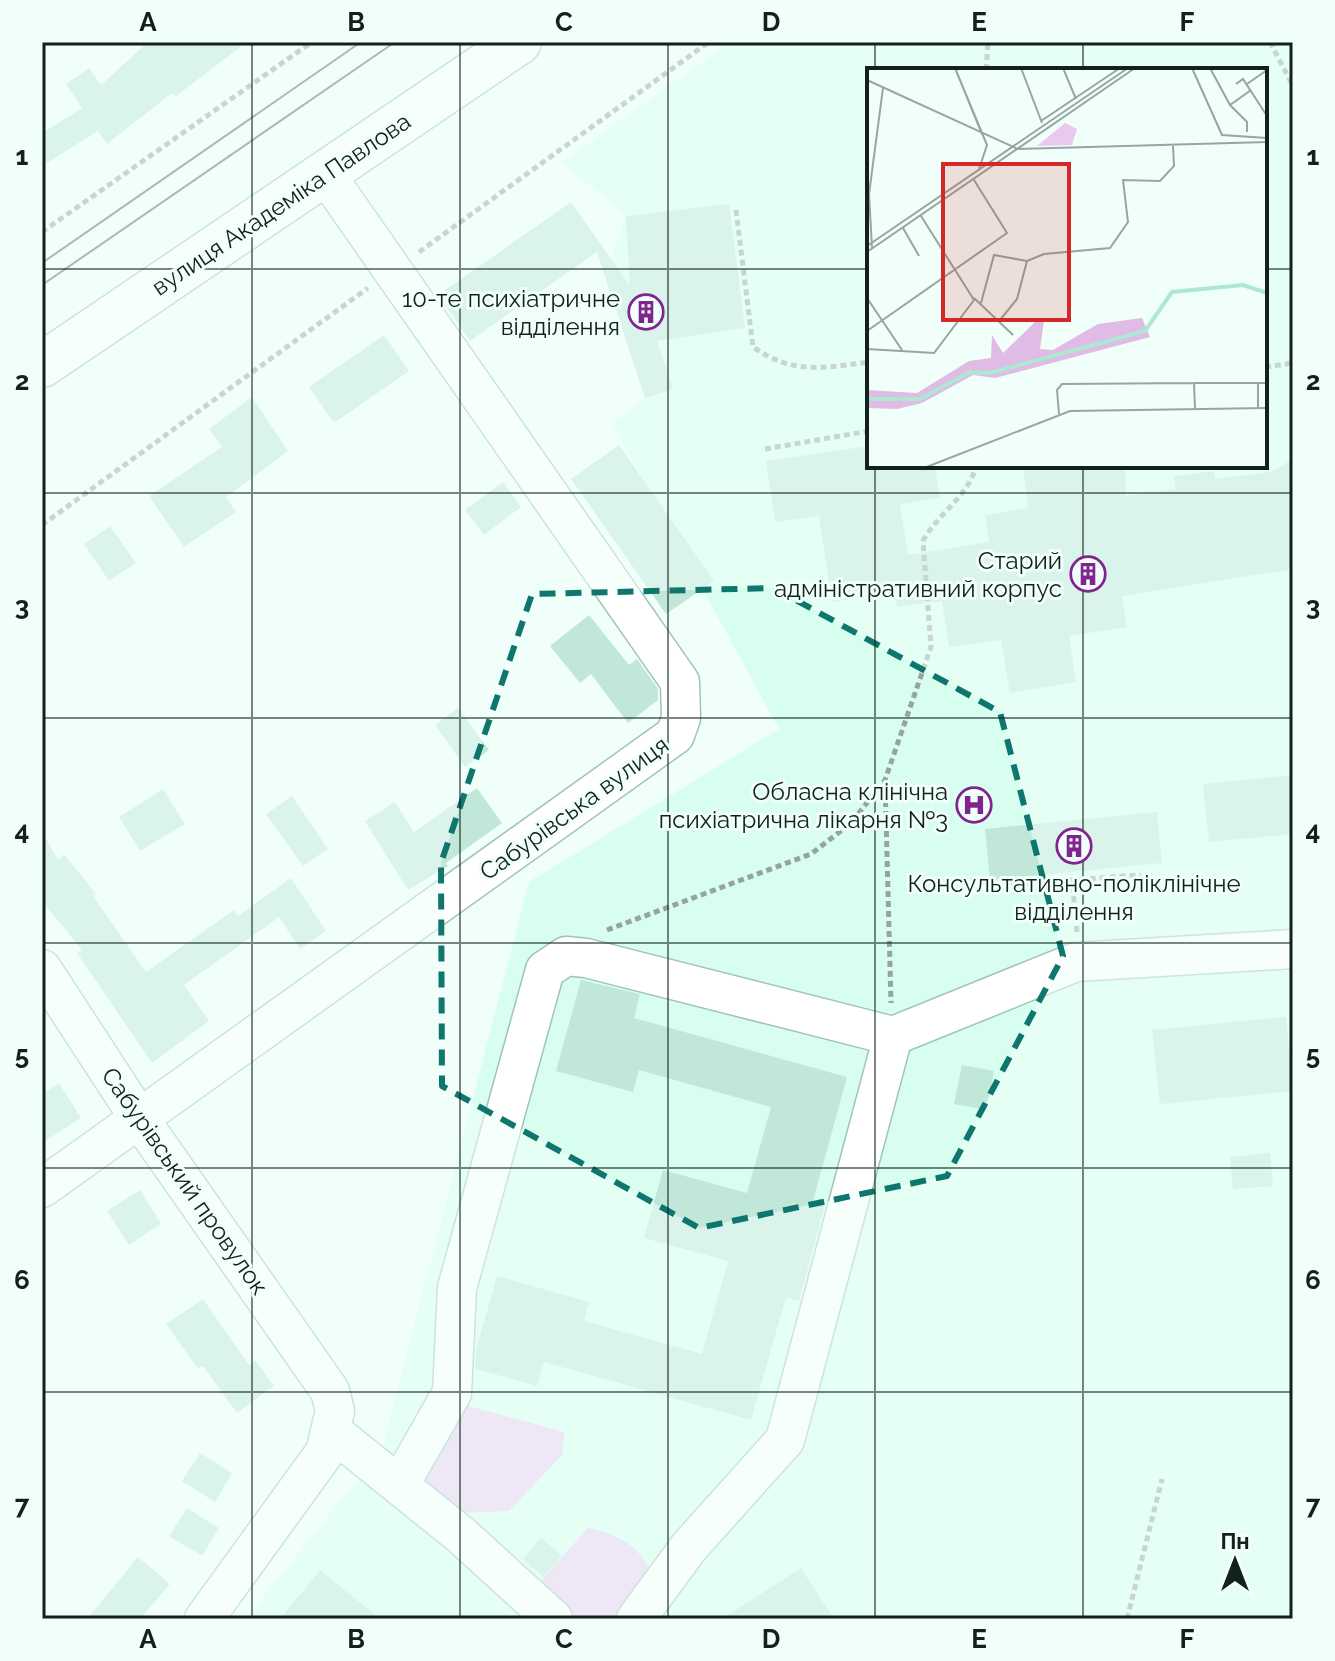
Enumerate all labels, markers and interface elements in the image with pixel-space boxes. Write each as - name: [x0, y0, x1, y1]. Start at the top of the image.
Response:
- text: A: [139, 7, 157, 37]
- text: B: [347, 7, 365, 37]
- text: C: [555, 7, 573, 37]
- text: D: [762, 7, 780, 37]
- text: E: [971, 7, 987, 37]
- text: F: [1180, 7, 1195, 37]
- inset map: [867, 68, 1267, 468]
- street label: вулиця Академіка Павлова: [146, 106, 416, 302]
- text: 1: [16, 141, 29, 171]
- text: 1: [1307, 141, 1320, 171]
- place label: 10-те психіатричне відділення: [402, 284, 620, 341]
- building icon: 10-те психіатричне відділення: [627, 293, 665, 331]
- text: 2: [15, 366, 29, 396]
- text: 2: [1306, 366, 1320, 396]
- place label: Старий адміністративний корпус: [774, 546, 1062, 603]
- building icon: Старий адміністративний корпус: [1069, 555, 1107, 593]
- text: 3: [15, 591, 29, 621]
- text: 3: [1306, 591, 1320, 621]
- street label: Сабурівська вулиця: [474, 730, 674, 886]
- place label: Обласна клінічна психіатрична лікарня №3: [659, 777, 948, 834]
- hospital icon: Обласна клінічна психіатрична лікарня №3: [955, 786, 993, 824]
- text: 4: [15, 816, 29, 846]
- text: 4: [1306, 816, 1320, 846]
- building icon: Консультативно-поліклінічне відділення: [1055, 827, 1093, 865]
- place label: Консультативно-поліклінічне відділення: [907, 869, 1241, 926]
- text: 5: [15, 1040, 29, 1070]
- text: 5: [1306, 1040, 1320, 1070]
- street label: Сабурівський провулок: [96, 1062, 274, 1300]
- text: 6: [14, 1265, 30, 1295]
- text: 6: [1305, 1265, 1321, 1295]
- text: 7: [15, 1490, 30, 1520]
- text: 7: [1306, 1490, 1321, 1520]
- north arrow: [1195, 1521, 1275, 1601]
- text: Пн: [1220, 1528, 1250, 1554]
- text: A: [139, 1624, 157, 1654]
- text: B: [347, 1624, 365, 1654]
- text: C: [555, 1624, 573, 1654]
- text: D: [762, 1624, 780, 1654]
- text: E: [971, 1624, 987, 1654]
- text: F: [1180, 1624, 1195, 1654]

